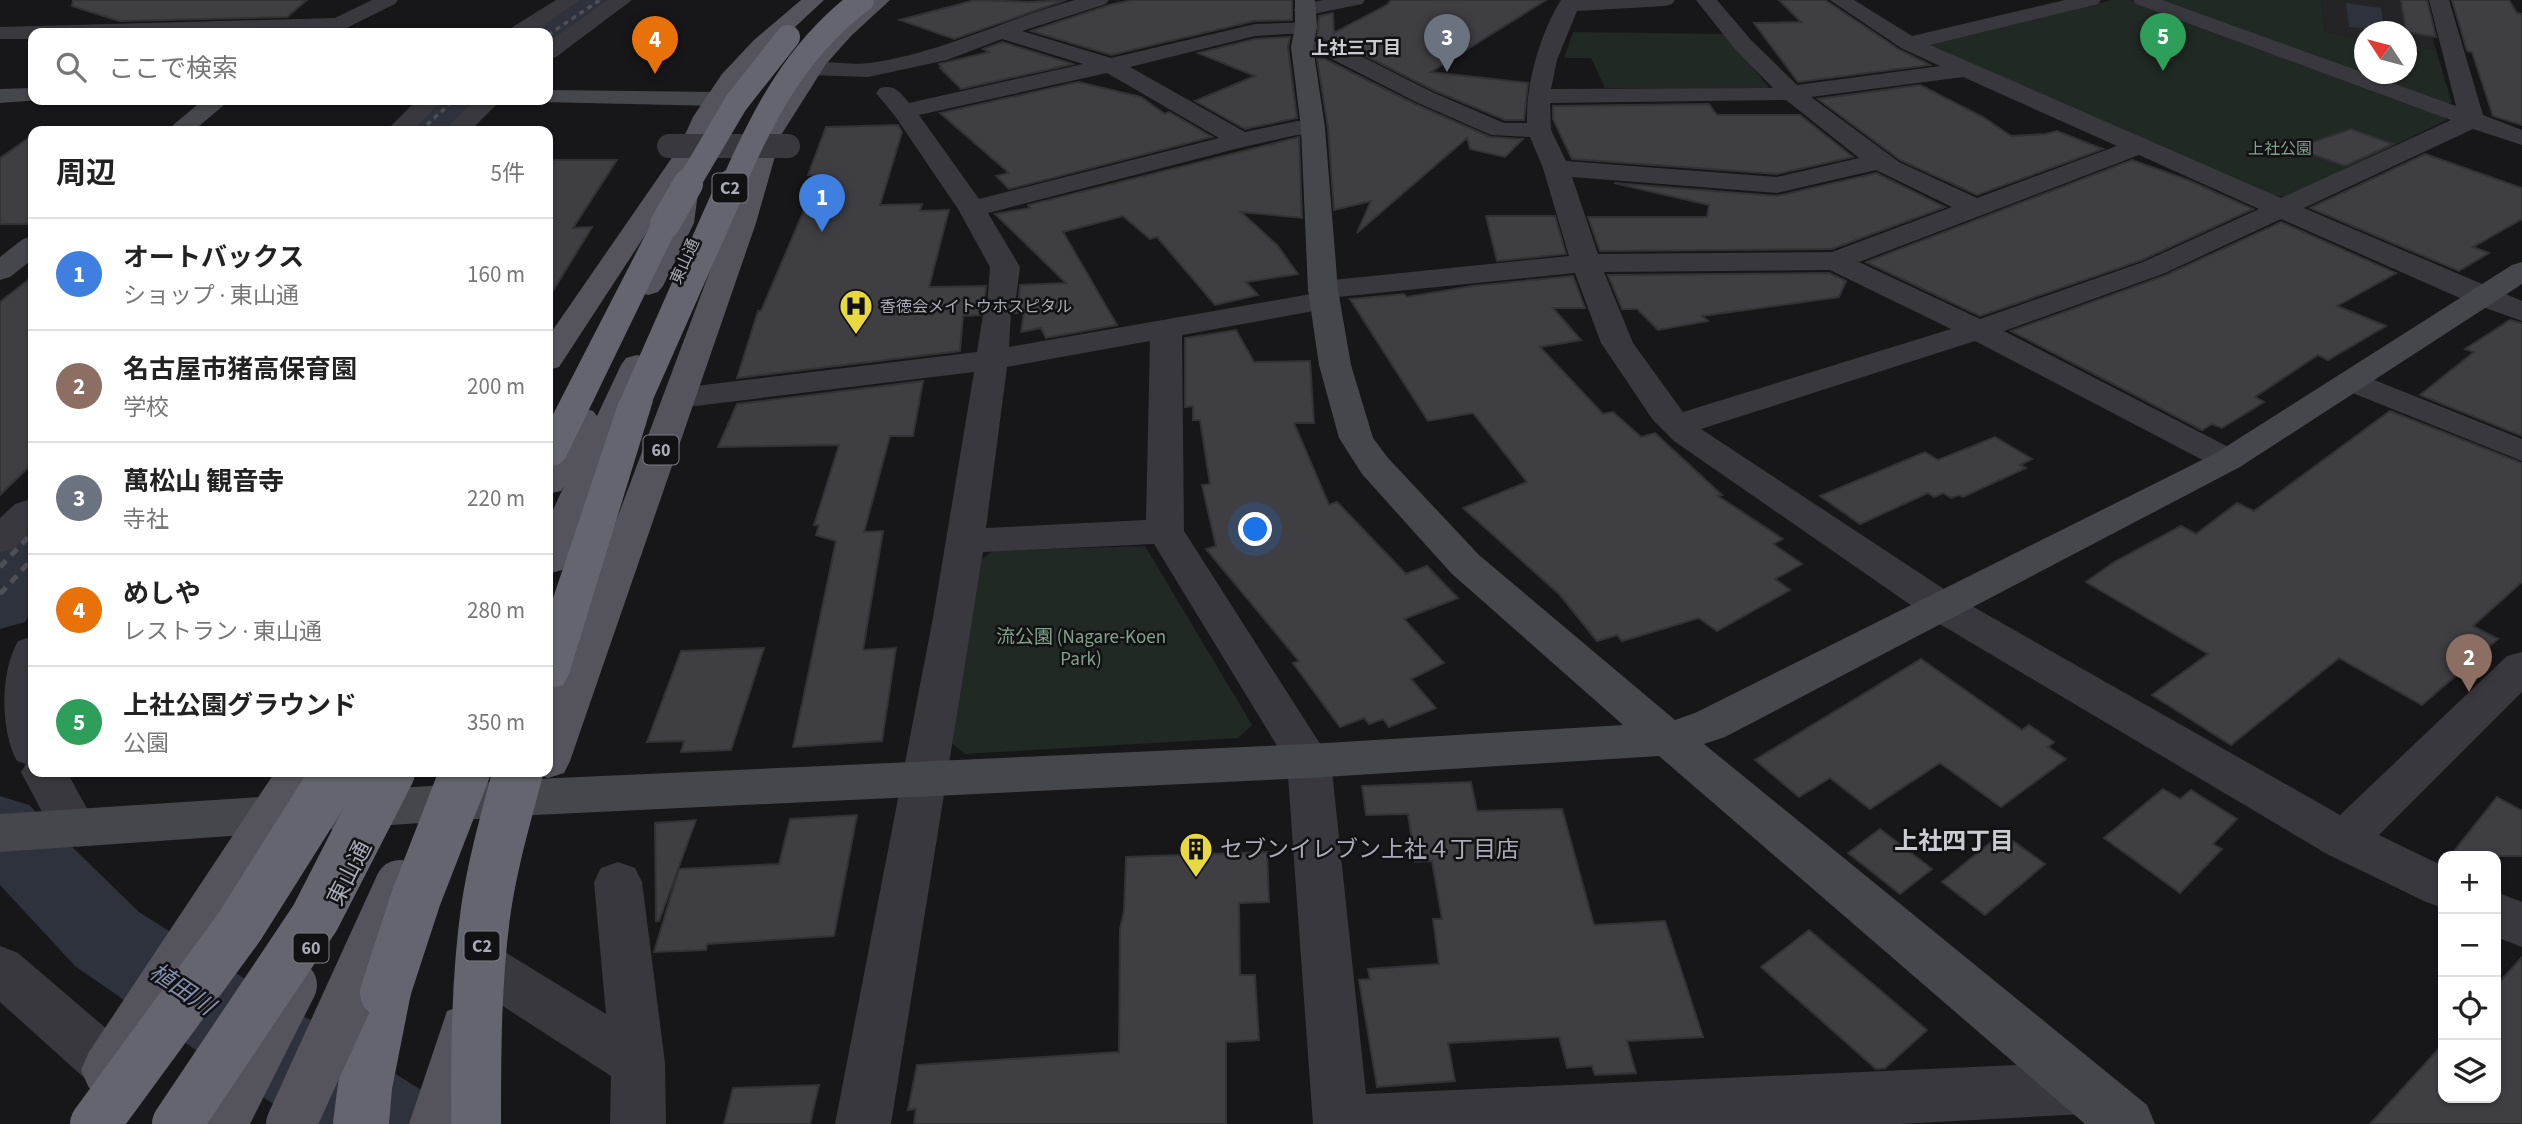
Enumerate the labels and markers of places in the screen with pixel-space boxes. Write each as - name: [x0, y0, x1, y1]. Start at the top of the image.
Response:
- pin: 5: [2140, 13, 2186, 71]
- pin: 3: [1424, 14, 1470, 72]
- pin: 4: [632, 16, 678, 74]
- pin: 1: [799, 174, 845, 232]
- hospital icon: 香徳会メイトウホスピタル: [837, 287, 875, 336]
- place label: 香徳会メイトウホスピタル: [880, 296, 1072, 318]
- pin: 2: [2446, 634, 2492, 692]
- building icon: セブンイレブン上社４丁目店: [1177, 830, 1215, 879]
- place label: セブンイレブン上社４丁目店: [1220, 833, 1519, 866]

